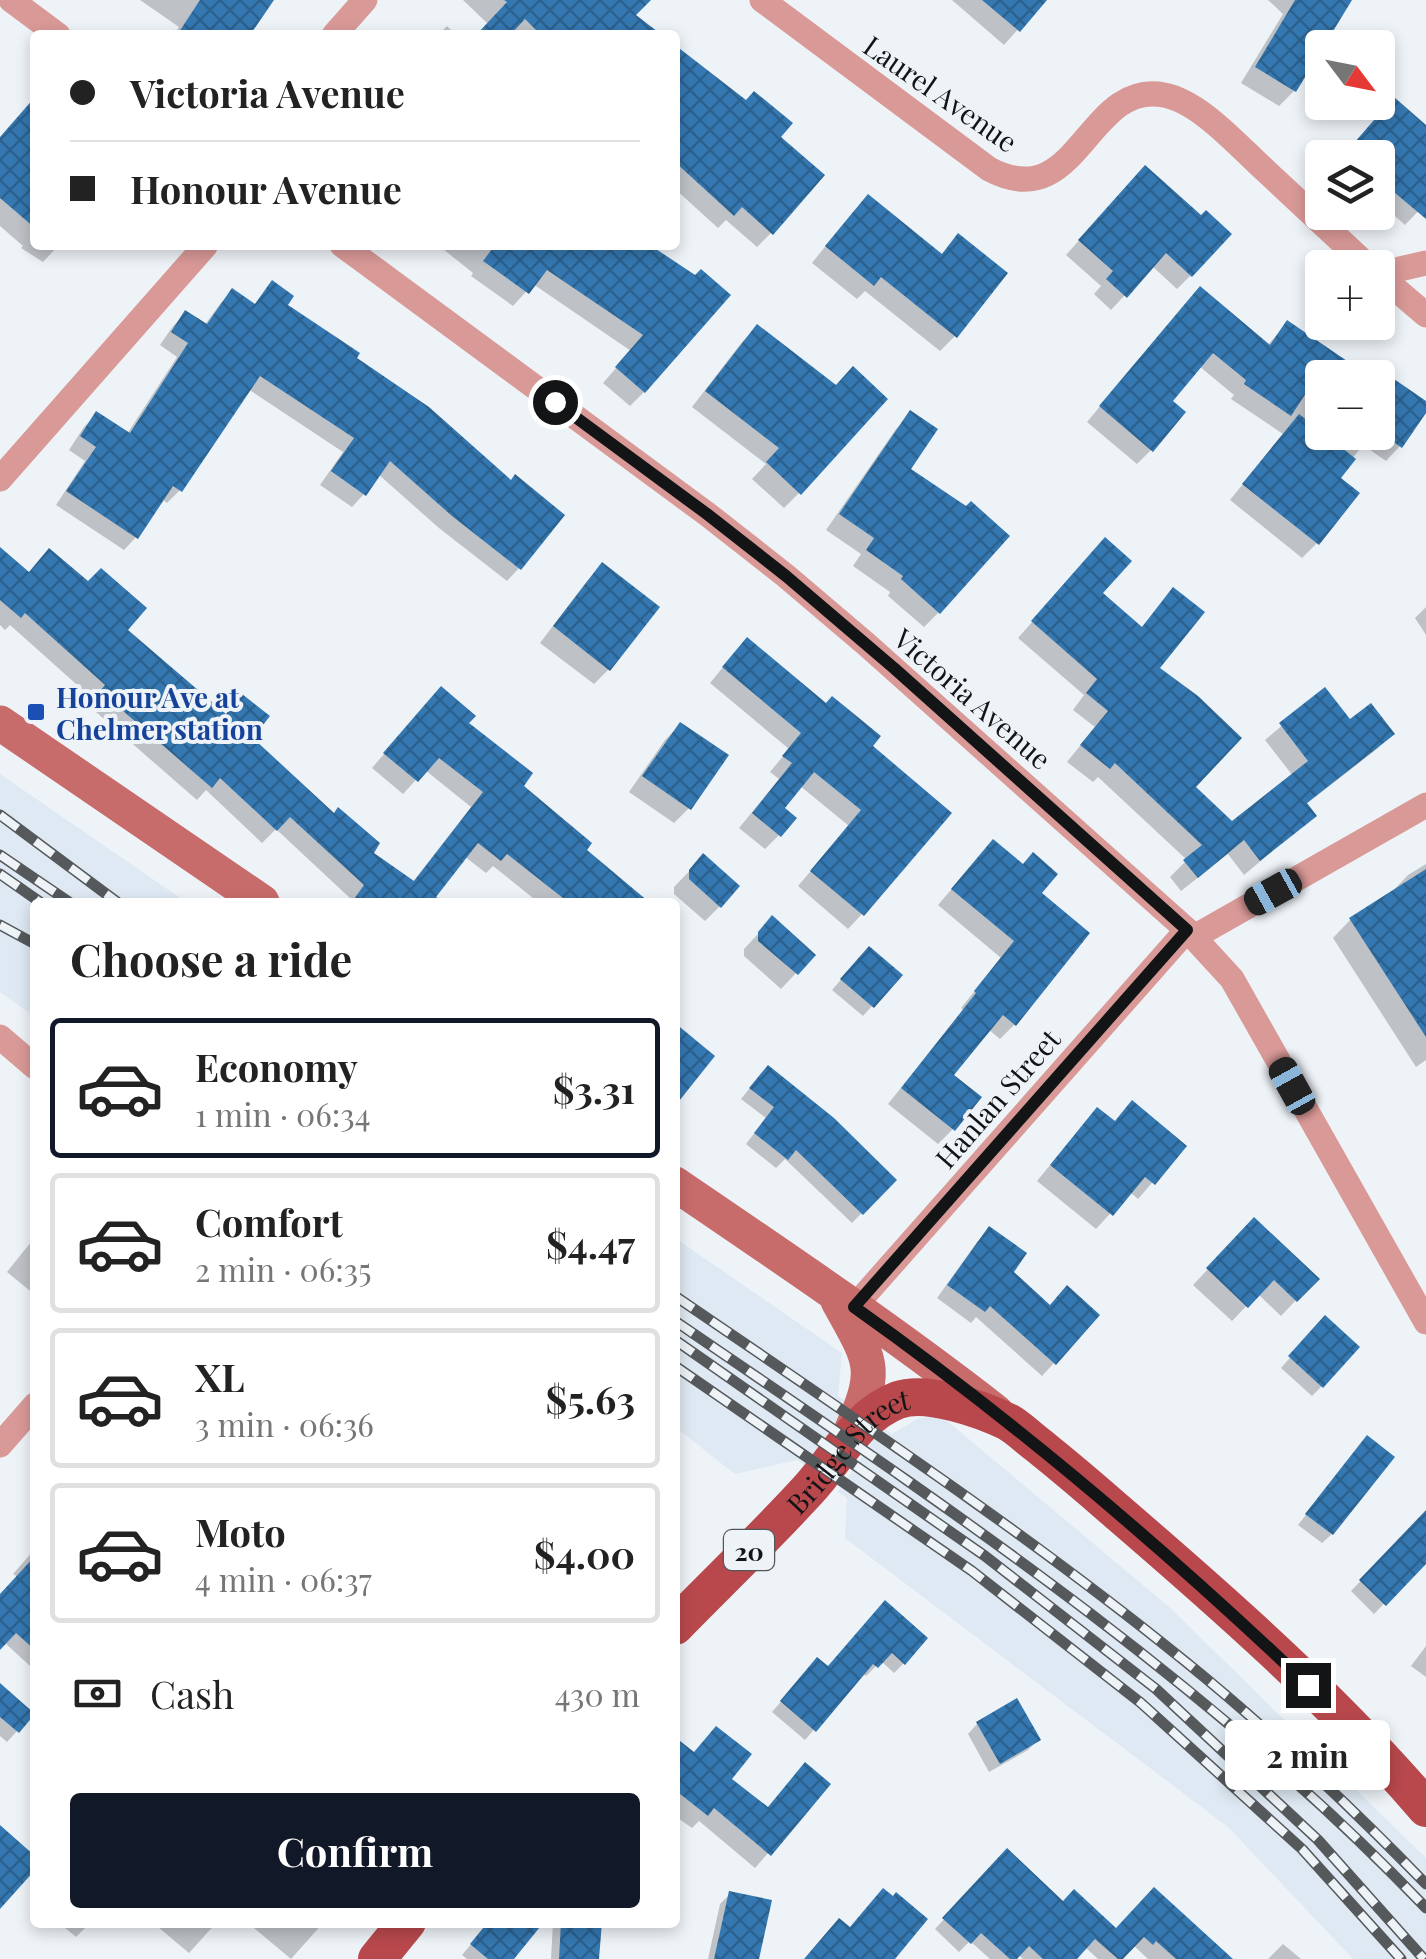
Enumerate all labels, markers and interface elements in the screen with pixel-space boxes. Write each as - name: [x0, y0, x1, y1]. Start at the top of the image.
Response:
- street label: Laurel Avenue: [857, 26, 1025, 160]
- north arrow: [1305, 30, 1395, 120]
- map controls: [1305, 30, 1395, 450]
- text: Victoria Avenue: [130, 67, 405, 118]
- button: layers: [1305, 140, 1395, 230]
- text: Honour Avenue: [130, 163, 402, 214]
- button: +: [1305, 250, 1395, 340]
- button: −: [1305, 360, 1395, 450]
- route start: [533, 380, 578, 425]
- street label: Victoria Avenue: [886, 619, 1059, 776]
- place label: Honour Ave at Chelmer station: [56, 678, 263, 747]
- marker: Honour Ave at Chelmer station: [25, 701, 47, 723]
- car: [1239, 864, 1307, 920]
- text: Choose a ride: [70, 928, 352, 988]
- street label: Hanlan Street: [926, 1020, 1068, 1175]
- text: Economy: [195, 1041, 358, 1092]
- icon: car: [75, 1043, 165, 1133]
- car: [1264, 1052, 1320, 1120]
- text: $3.31: [553, 1063, 635, 1114]
- text: 1 min · 06:34: [195, 1092, 371, 1135]
- text: Comfort: [195, 1196, 343, 1247]
- icon: car: [75, 1198, 165, 1288]
- text: $4.47: [546, 1218, 635, 1269]
- text: 2 min · 06:35: [195, 1247, 372, 1290]
- text: XL: [195, 1351, 244, 1402]
- icon: car: [75, 1353, 165, 1443]
- text: $5.63: [546, 1373, 635, 1424]
- street label: Bridge Street: [778, 1379, 914, 1521]
- text: 3 min · 06:36: [195, 1402, 374, 1445]
- text: Moto: [195, 1506, 286, 1557]
- icon: car: [75, 1508, 165, 1598]
- text: $4.00: [534, 1528, 635, 1579]
- road number: 20: [724, 1530, 774, 1570]
- text: 4 min · 06:37: [195, 1557, 372, 1600]
- route end: [1286, 1663, 1331, 1708]
- icon: cash: [70, 1666, 125, 1721]
- text: Cash: [150, 1668, 234, 1719]
- text: 430 m: [555, 1672, 640, 1715]
- callout: 2 min: [1226, 1720, 1390, 1790]
- text: 2 min: [1266, 1733, 1349, 1776]
- button: Confirm: [70, 1793, 640, 1908]

